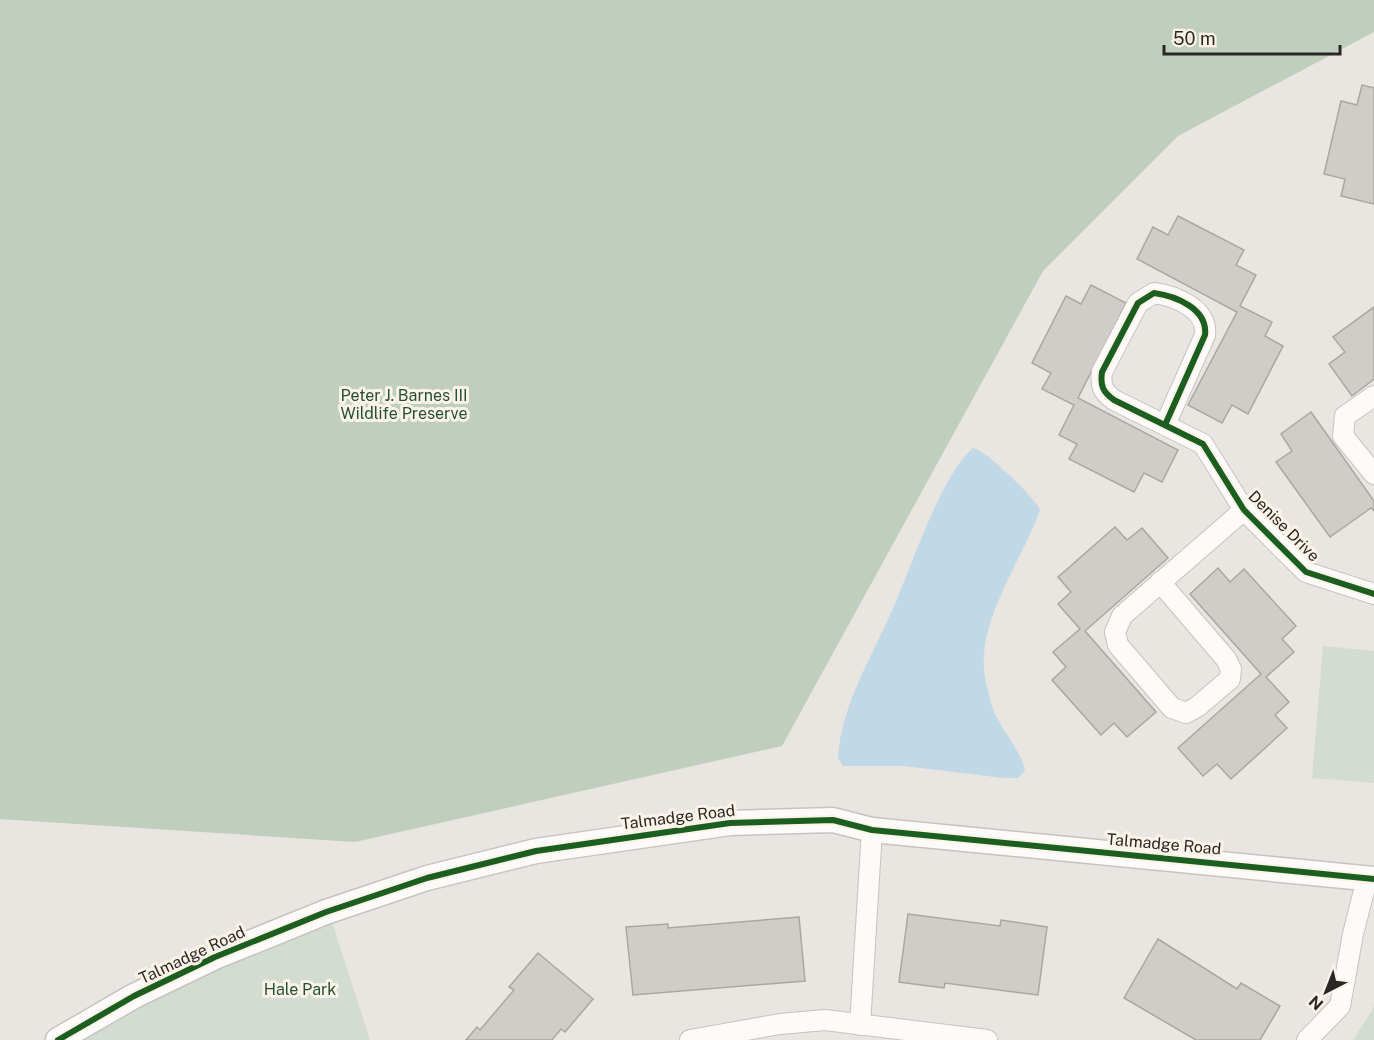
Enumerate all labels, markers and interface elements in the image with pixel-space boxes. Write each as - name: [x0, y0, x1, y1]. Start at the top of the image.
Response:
- scale bar: [1164, 18, 1340, 56]
- text: 50 m: [1173, 28, 1216, 49]
- park label: Peter J. Barnes III Wildlife Preserve: [340, 386, 468, 423]
- street label: Denise Drive: [1245, 487, 1323, 565]
- street label: Talmadge Road: [620, 801, 736, 833]
- street label: Talmadge Road: [1106, 830, 1222, 858]
- street label: Talmadge Road: [136, 922, 248, 988]
- north arrow: [1296, 962, 1356, 1022]
- park label: Hale Park: [264, 980, 336, 999]
- text: N: [1305, 992, 1327, 1014]

